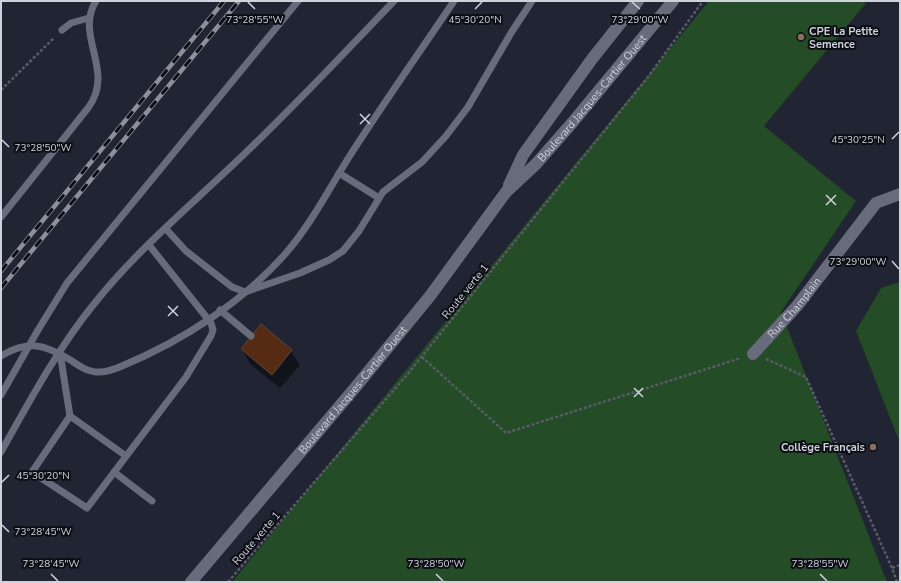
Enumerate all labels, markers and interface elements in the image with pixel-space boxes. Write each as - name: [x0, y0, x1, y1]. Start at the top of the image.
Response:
- text: 73°28'55"W: [227, 13, 283, 27]
- text: 45°30'20"N: [448, 13, 502, 27]
- text: 73°29'00"W: [612, 13, 668, 27]
- place label: CPE La Petite Semence: [809, 24, 878, 52]
- street label: Boulevard Jacques-Cartier Ouest: [534, 31, 650, 165]
- marker: CPE La Petite Semence: [796, 32, 806, 42]
- text: 45°30'25"N: [831, 133, 885, 147]
- text: 73°28'50"W: [15, 141, 71, 155]
- text: 73°29'00"W: [830, 255, 886, 269]
- street label: Route verte 1: [439, 261, 492, 322]
- street label: Rue Champlain: [764, 274, 824, 342]
- street label: Boulevard Jacques-Cartier Ouest: [295, 323, 411, 457]
- place label: Collège Français: [781, 440, 865, 455]
- marker: Collège Français: [868, 442, 878, 452]
- text: 45°30'20"N: [16, 469, 70, 483]
- street label: Route verte 1: [229, 508, 284, 568]
- text: 73°28'45"W: [15, 525, 71, 539]
- text: 73°28'45"W: [23, 557, 79, 571]
- text: 73°28'50"W: [408, 557, 464, 571]
- text: 73°28'55"W: [792, 557, 848, 571]

